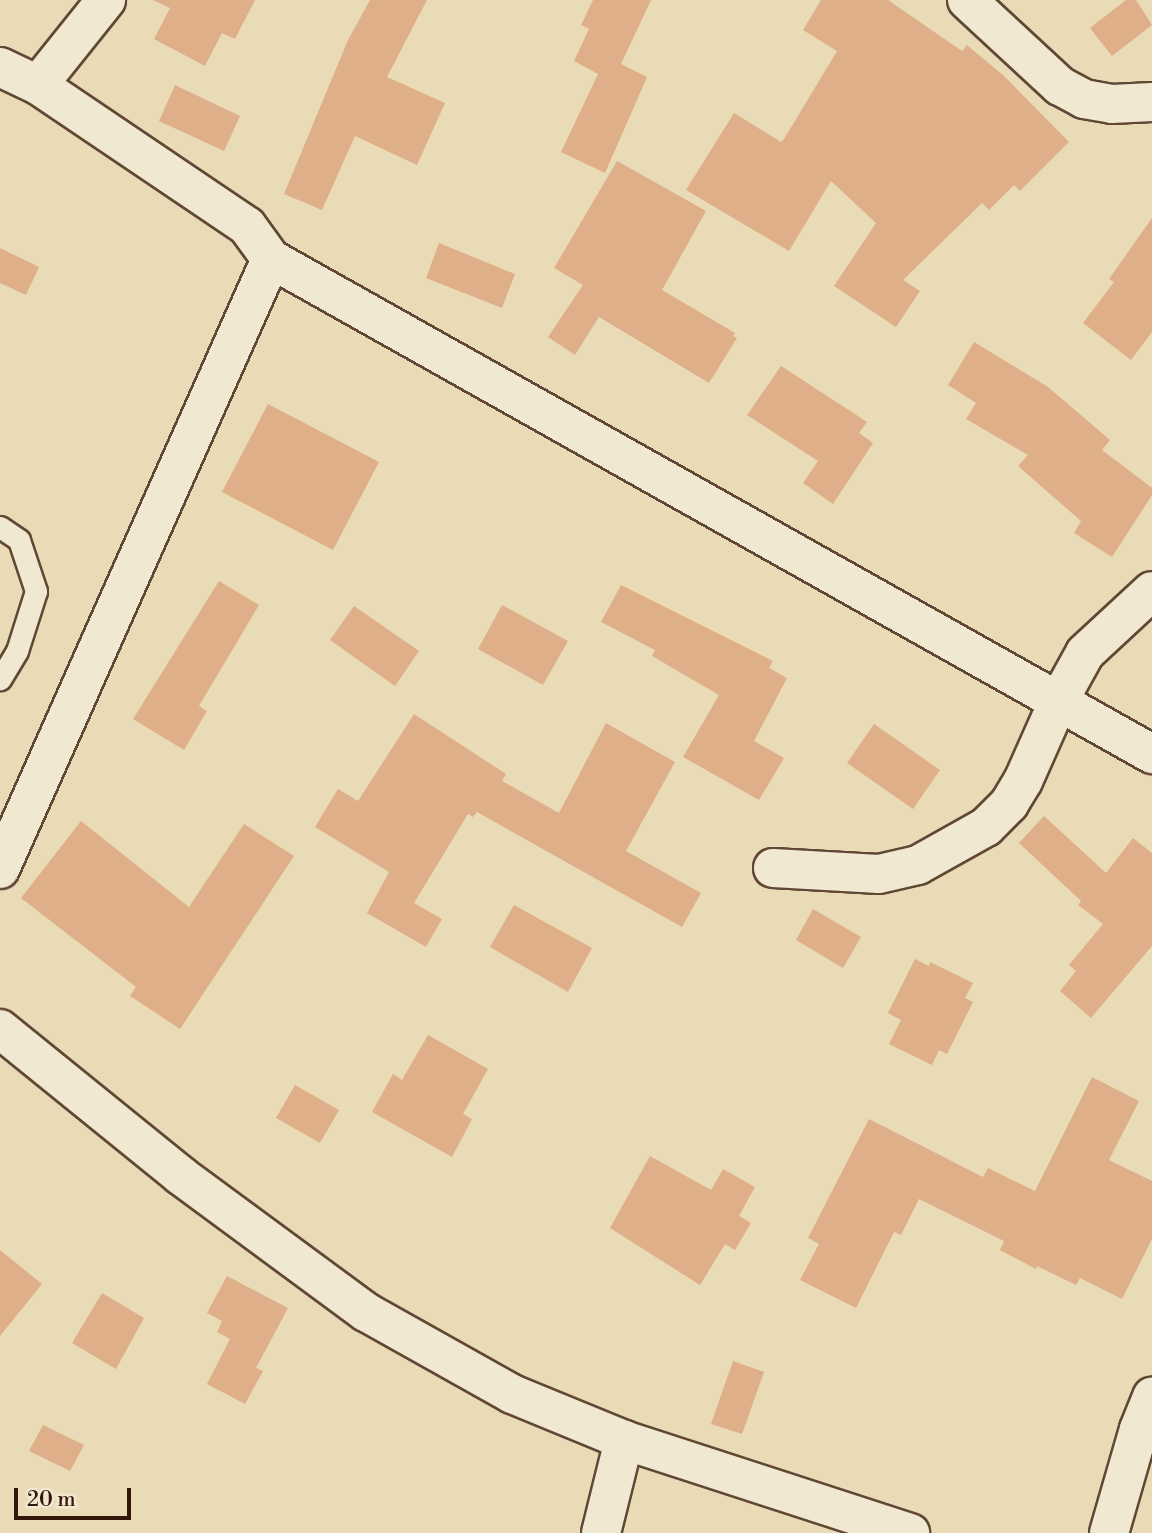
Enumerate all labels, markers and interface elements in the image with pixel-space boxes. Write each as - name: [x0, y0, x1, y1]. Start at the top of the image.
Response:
- scale bar: [18, 1474, 135, 1518]
- text: 20 m: [27, 1487, 76, 1513]

